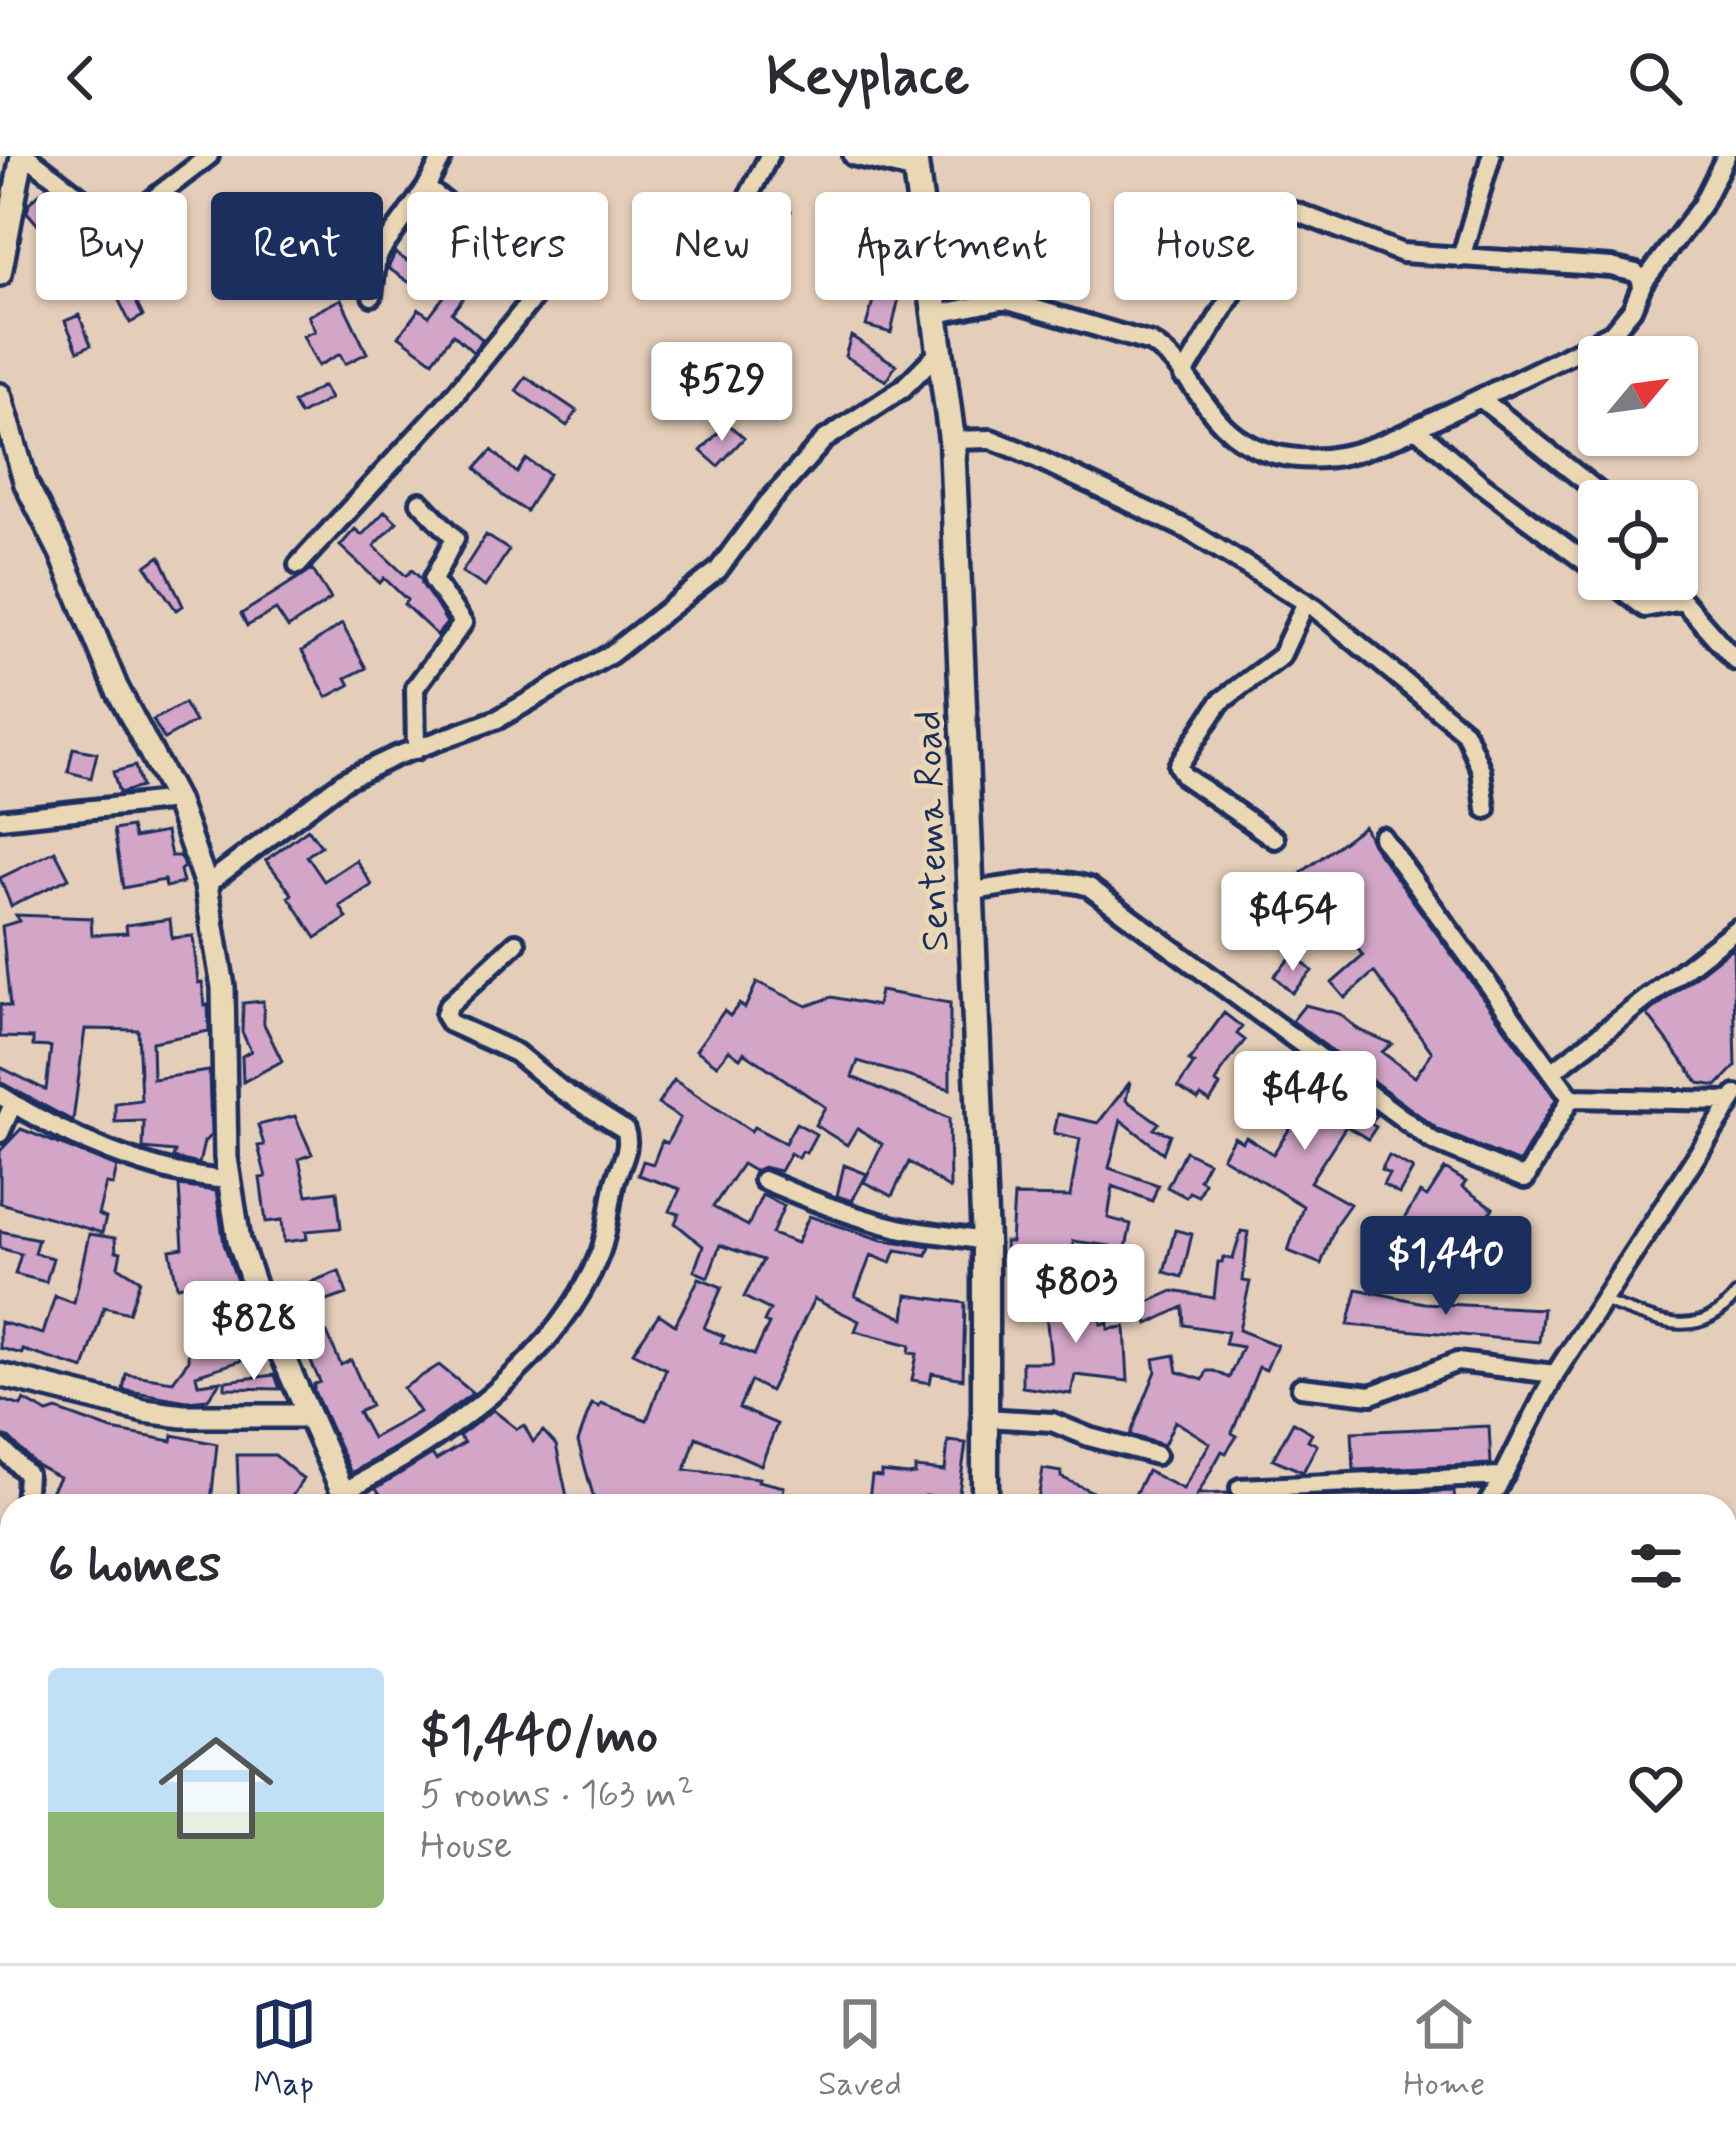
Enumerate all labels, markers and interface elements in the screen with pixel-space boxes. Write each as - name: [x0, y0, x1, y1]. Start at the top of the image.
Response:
- text: Keyplace: [767, 43, 969, 114]
- icon: back: [48, 45, 114, 111]
- icon: search: [1622, 45, 1688, 111]
- chip: Buy: [36, 192, 187, 300]
- chip: Rent: [211, 192, 383, 300]
- chip: Filters: [407, 192, 608, 300]
- chip: New: [632, 192, 791, 300]
- chip: Apartment: [815, 192, 1090, 300]
- chip: House: [1114, 192, 1297, 300]
- north arrow: [1578, 336, 1698, 456]
- map controls: [1578, 336, 1698, 600]
- pin: $529: [651, 342, 793, 444]
- text: $529: [678, 355, 766, 406]
- button: locate: [1578, 480, 1698, 600]
- street label: Sentema Road: [903, 710, 963, 952]
- pin: $454: [1222, 872, 1364, 974]
- text: $454: [1248, 885, 1338, 936]
- pin: $446: [1234, 1051, 1376, 1153]
- text: $446: [1261, 1064, 1349, 1115]
- pin: $1,440: [1348, 1216, 1544, 1318]
- text: $1,440: [1387, 1229, 1505, 1280]
- pin: $803: [1005, 1244, 1147, 1346]
- text: $803: [1034, 1257, 1118, 1308]
- pin: $828: [183, 1281, 325, 1383]
- text: $828: [211, 1294, 297, 1345]
- text: 6 homes: [48, 1533, 221, 1599]
- icon: filters: [1623, 1533, 1689, 1599]
- text: $1,440/mo: [420, 1704, 658, 1770]
- icon: home: [144, 1716, 288, 1860]
- icon: heart: [1623, 1755, 1689, 1821]
- text: 5 rooms · 163 m²: [420, 1770, 694, 1821]
- text: House: [420, 1821, 512, 1872]
- tab: Map: [251, 1991, 317, 2107]
- tab: Saved: [818, 1991, 902, 2107]
- tab: Home: [1403, 1991, 1485, 2107]

